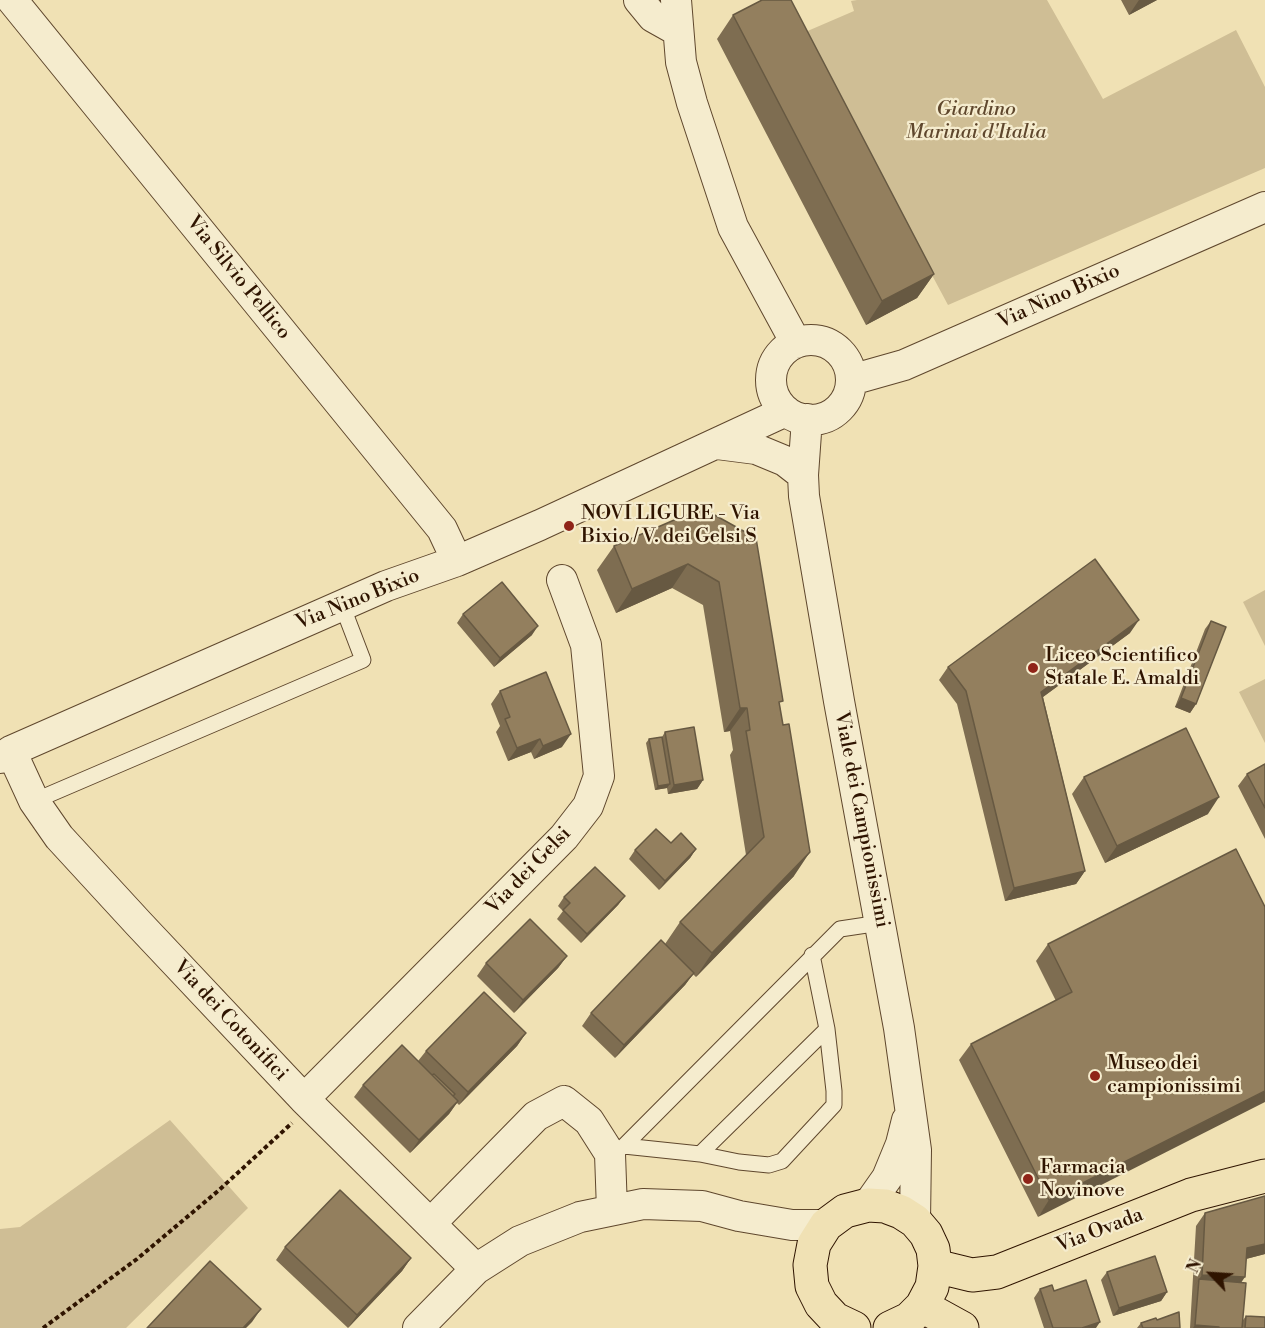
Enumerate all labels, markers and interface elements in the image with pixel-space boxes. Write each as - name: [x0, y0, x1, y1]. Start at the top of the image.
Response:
- park label: Giardino Marinai d'Italia: [906, 98, 1046, 145]
- street label: Via Silvio Pellico: [181, 211, 295, 345]
- street label: Via Nino Bixio: [994, 259, 1124, 335]
- place label: NOVI LIGURE - Via Bixio / V. dei Gelsi S: [581, 502, 760, 549]
- marker: NOVI LIGURE - Via Bixio / V. dei Gelsi S: [562, 519, 576, 533]
- street label: Via Nino Bixio: [293, 564, 423, 636]
- place label: Liceo Scientifico Statale E. Amaldi: [1045, 644, 1199, 691]
- marker: Liceo Scientifico Statale E. Amaldi: [1026, 661, 1040, 675]
- street label: Viale dei Campionissimi: [828, 710, 894, 930]
- street label: Via dei Gelsi: [481, 822, 577, 920]
- street label: Via dei Cotonifici: [168, 956, 292, 1086]
- place label: Museo dei campionissimi: [1107, 1052, 1241, 1099]
- marker: Museo dei campionissimi: [1088, 1069, 1102, 1083]
- place label: Farmacia Novinove: [1040, 1156, 1125, 1203]
- marker: Farmacia Novinove: [1021, 1172, 1035, 1186]
- street label: Via Ovada: [1053, 1203, 1147, 1259]
- north arrow: [1181, 1244, 1241, 1304]
- text: N: [1183, 1256, 1206, 1276]

